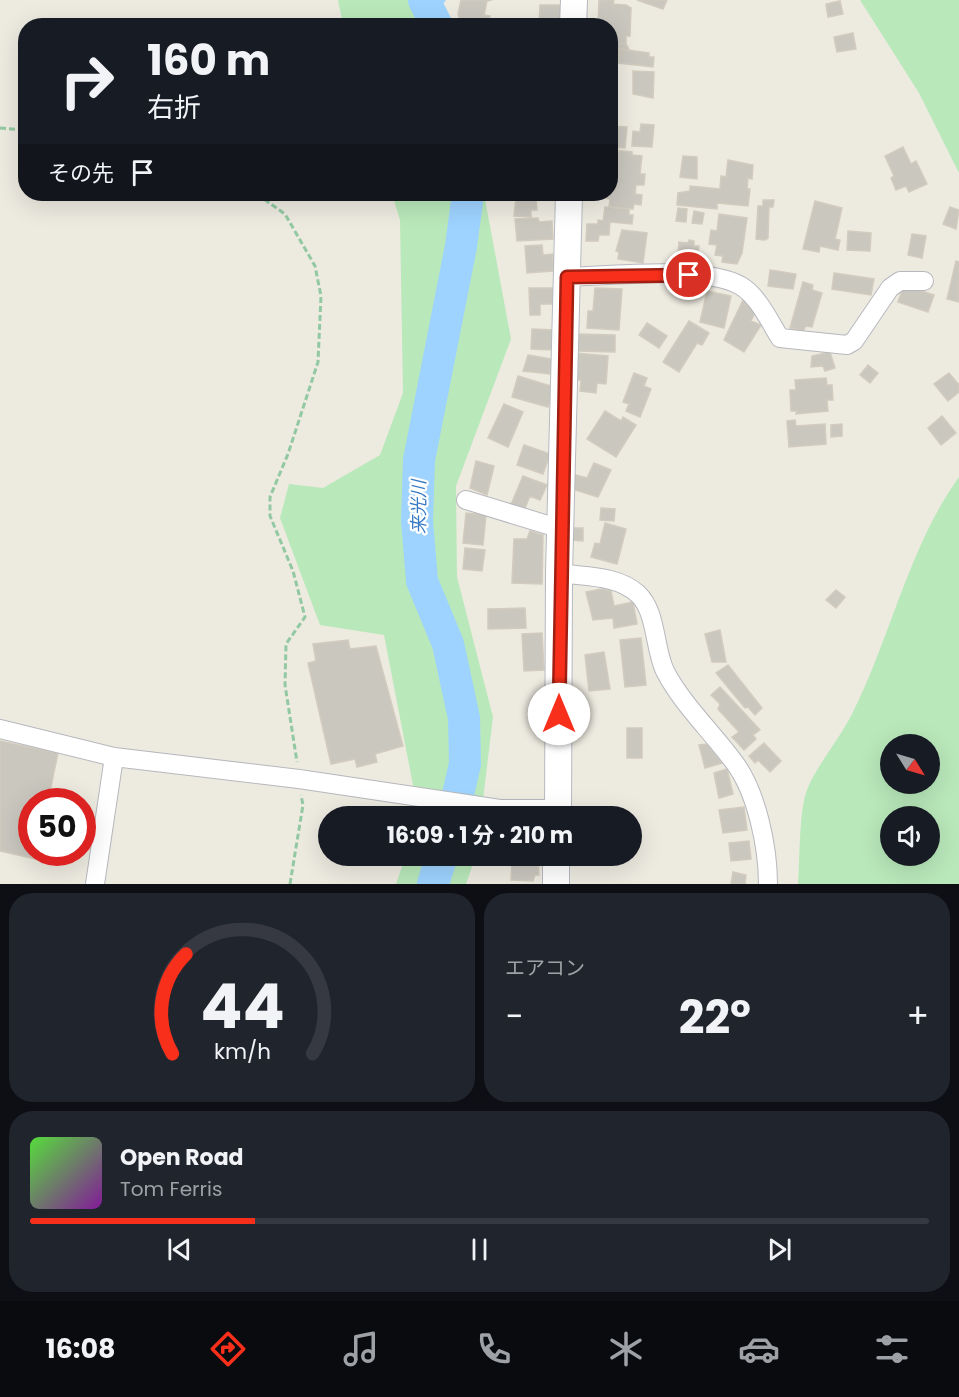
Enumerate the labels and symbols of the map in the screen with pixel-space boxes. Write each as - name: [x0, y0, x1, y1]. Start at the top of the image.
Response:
- pin: [663, 249, 714, 300]
- water label: 来光川: [406, 478, 431, 534]
- position arrow: [527, 682, 591, 746]
- north arrow: [880, 734, 940, 794]
- speed limit sign: 50: [18, 788, 96, 866]

